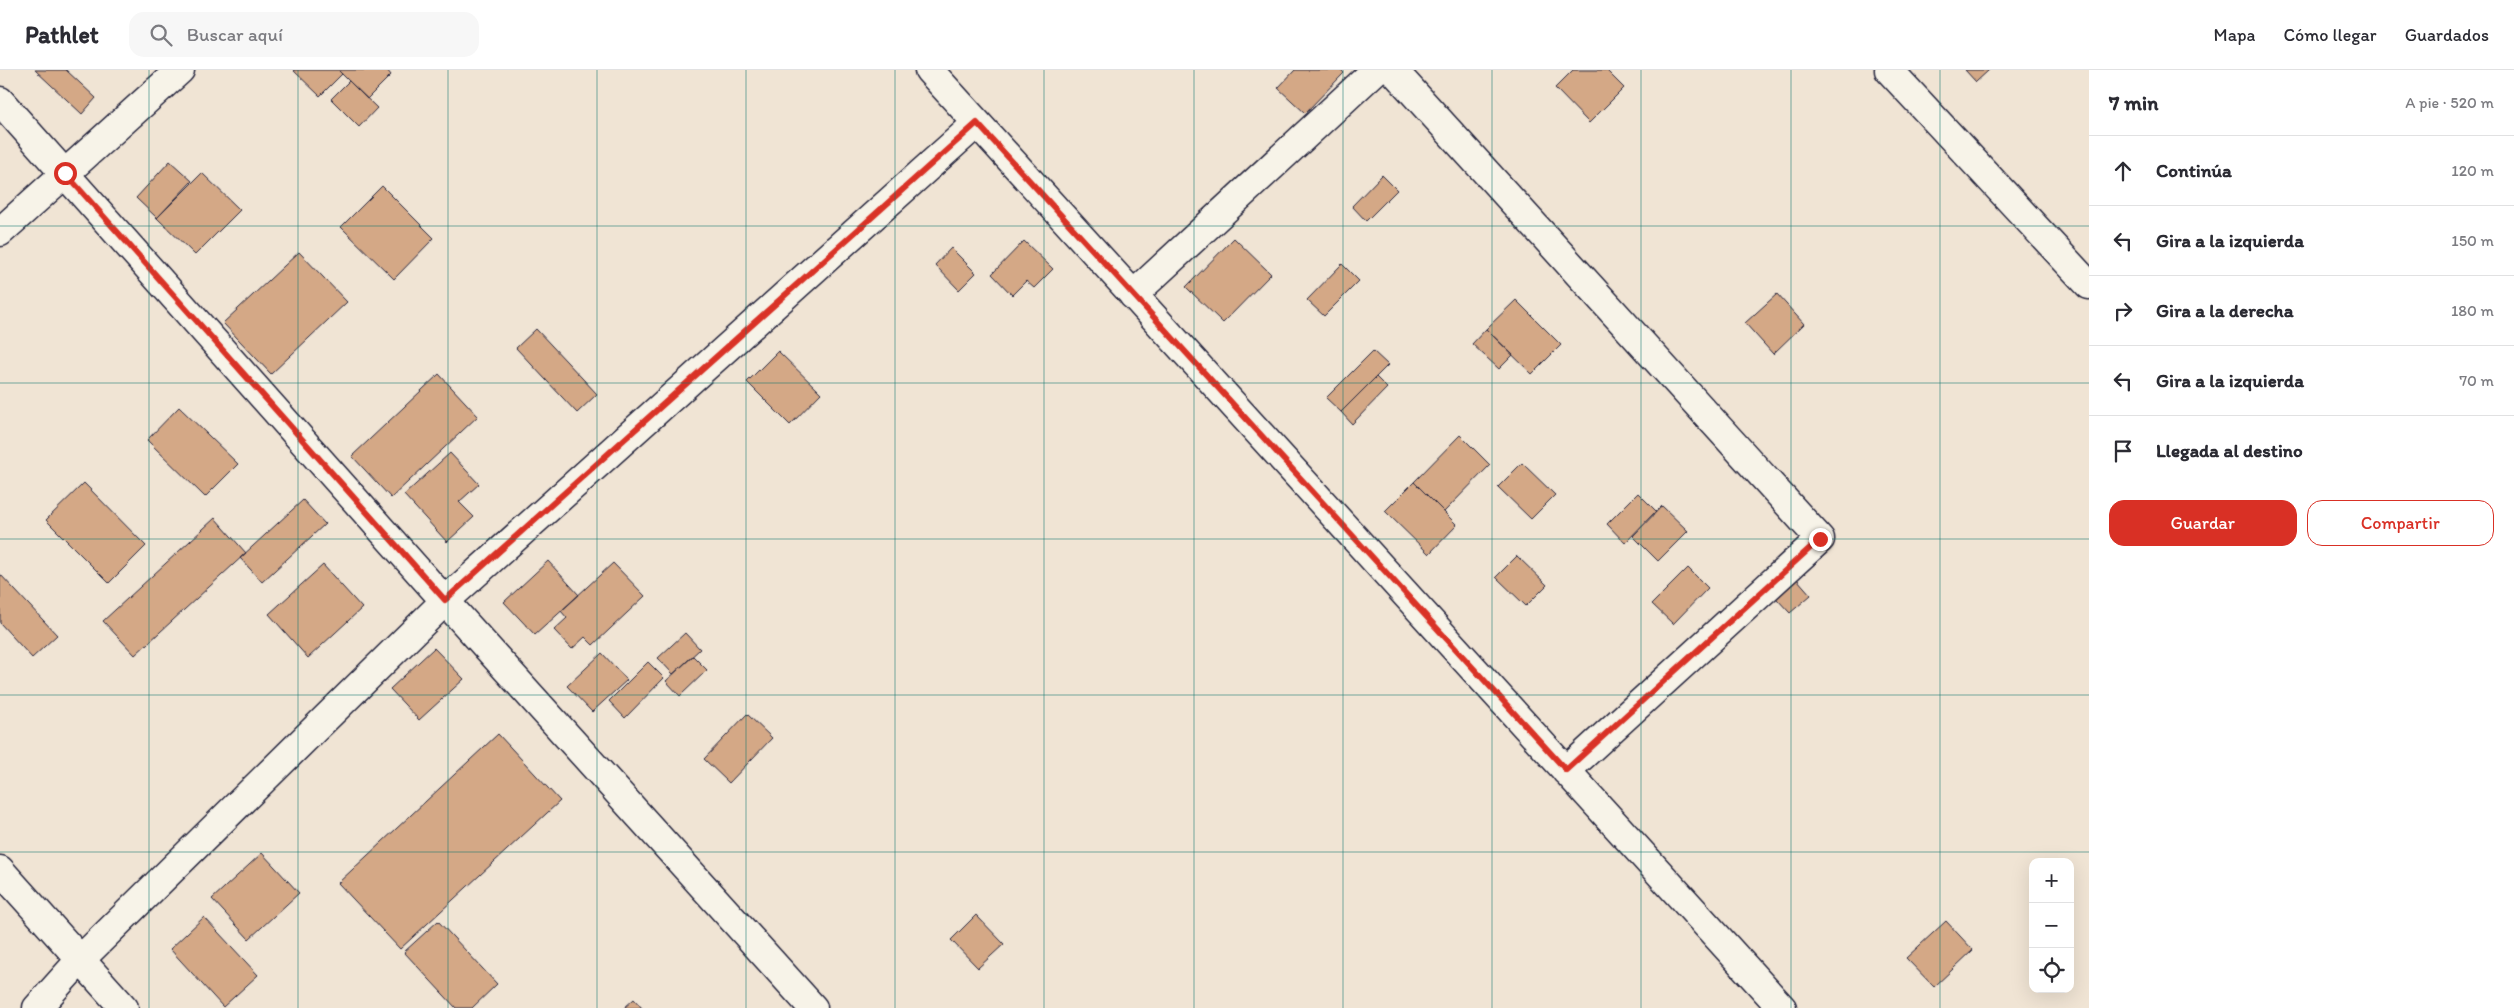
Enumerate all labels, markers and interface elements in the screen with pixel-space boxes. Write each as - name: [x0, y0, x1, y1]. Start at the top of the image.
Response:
- search box: [129, 12, 479, 57]
- text: Pathlet: [25, 20, 99, 49]
- icon: search: [147, 21, 175, 49]
- text: Buscar aquí: [187, 23, 283, 46]
- text: Mapa: [2214, 24, 2255, 46]
- text: Cómo llegar: [2283, 24, 2377, 46]
- text: Guardados: [2405, 24, 2489, 46]
- text: 7 min: [2109, 90, 2158, 115]
- text: A pie · 520 m: [2405, 93, 2494, 112]
- icon: ahead: [2109, 157, 2137, 185]
- text: Continúa: [2156, 159, 2232, 182]
- text: 120 m: [2451, 161, 2494, 180]
- route start: [54, 162, 77, 185]
- icon: left: [2109, 227, 2137, 255]
- text: Gira a la izquierda: [2156, 229, 2304, 252]
- text: 150 m: [2451, 231, 2494, 250]
- icon: right: [2109, 297, 2137, 325]
- text: Gira a la derecha: [2156, 299, 2294, 322]
- text: 180 m: [2451, 301, 2494, 320]
- icon: left: [2109, 367, 2137, 395]
- text: Gira a la izquierda: [2156, 369, 2304, 392]
- text: 70 m: [2459, 371, 2494, 390]
- icon: arrive: [2109, 437, 2137, 465]
- text: Llegada al destino: [2156, 439, 2303, 462]
- button: Guardar: [2109, 500, 2297, 546]
- button: Compartir: [2307, 500, 2494, 546]
- route end: [1809, 528, 1832, 551]
- map controls: [2029, 858, 2074, 993]
- button: +: [2029, 858, 2074, 903]
- button: −: [2029, 903, 2074, 948]
- button: locate: [2029, 948, 2074, 993]

